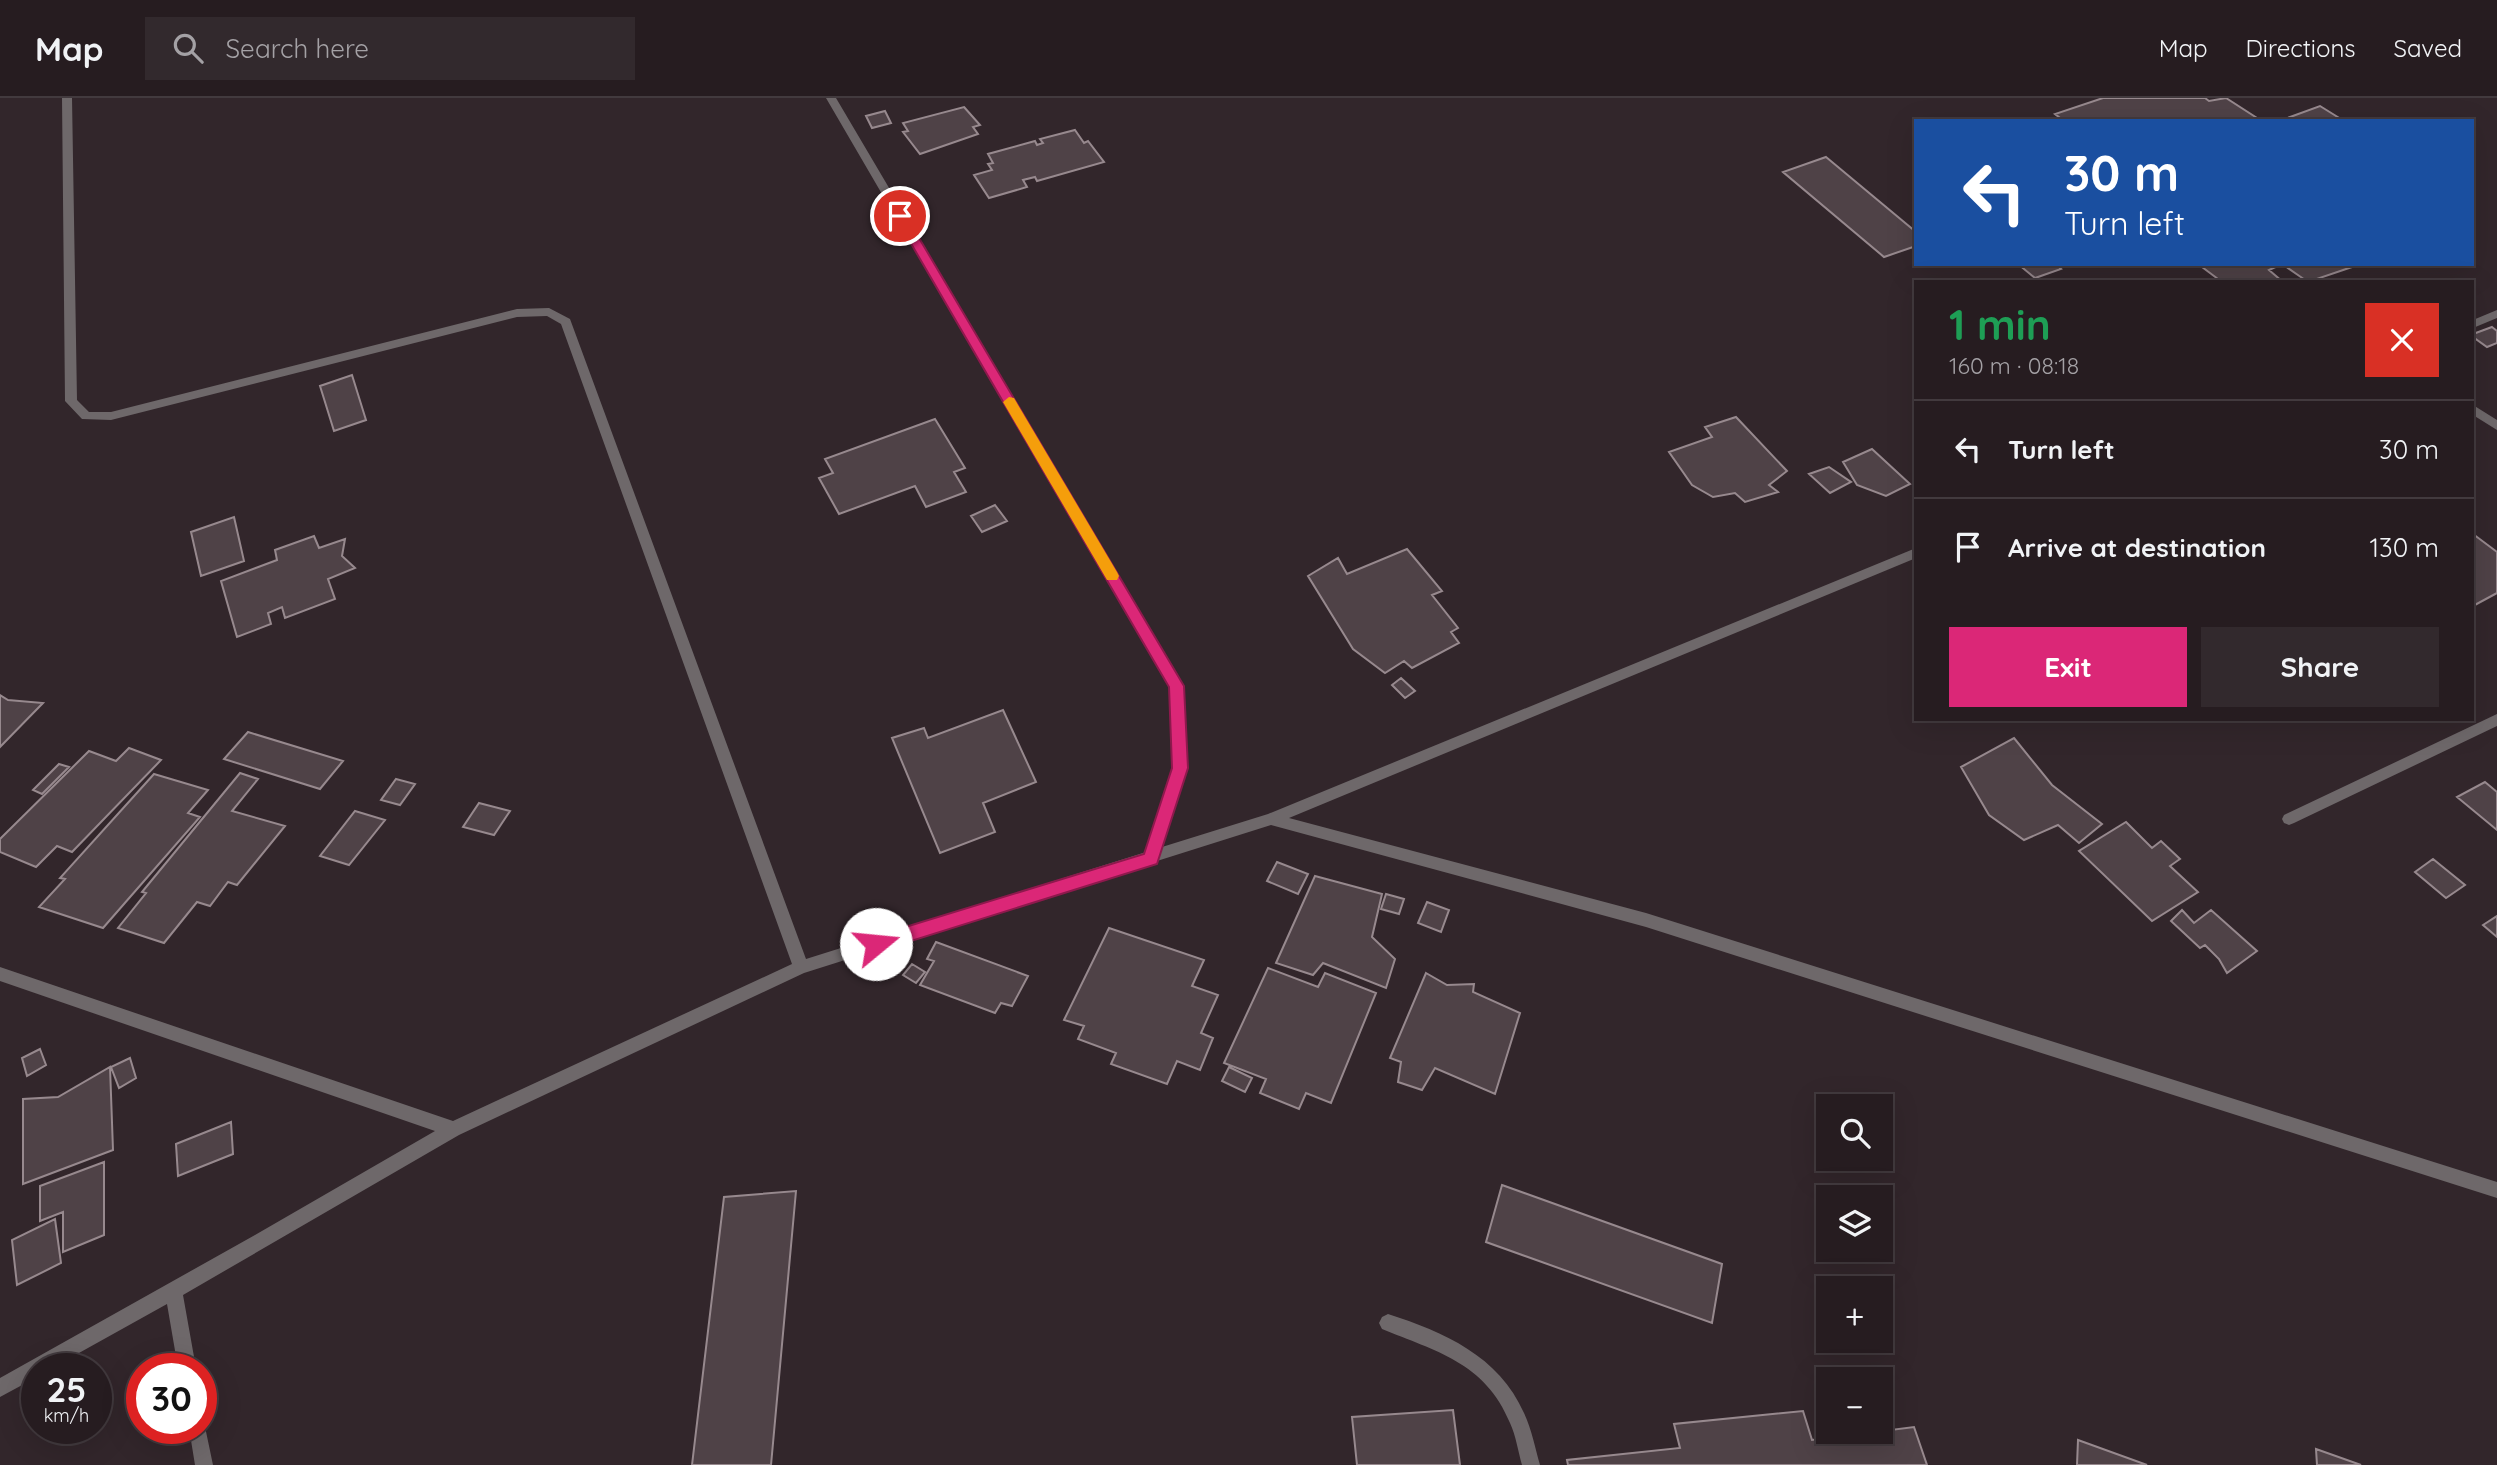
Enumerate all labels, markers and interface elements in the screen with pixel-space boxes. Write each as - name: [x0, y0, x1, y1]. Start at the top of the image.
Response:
- search box: [145, 17, 635, 80]
- text: Map: [35, 28, 103, 69]
- icon: search: [169, 29, 207, 67]
- text: Search here: [225, 32, 369, 65]
- text: Map: [2159, 33, 2208, 63]
- text: Directions: [2246, 33, 2356, 63]
- text: Saved: [2394, 33, 2462, 63]
- text: 30 m: [2064, 142, 2179, 203]
- icon: left: [1949, 147, 2040, 238]
- pin: [870, 186, 930, 246]
- icon: arrive: [881, 197, 919, 235]
- text: Turn left: [2064, 203, 2185, 243]
- text: 1 min: [1949, 298, 2051, 351]
- button: close: [2365, 303, 2439, 377]
- text: 160 m · 08:18: [1949, 351, 2079, 380]
- icon: left: [1949, 430, 1987, 468]
- text: Turn left: [2008, 433, 2115, 466]
- text: 30 m: [2379, 433, 2439, 466]
- icon: arrive: [1949, 528, 1987, 566]
- text: Arrive at destination: [2008, 531, 2266, 564]
- text: 130 m: [2369, 531, 2439, 564]
- button: Exit: [1949, 627, 2187, 707]
- button: Share: [2201, 627, 2439, 707]
- position arrow: [839, 907, 913, 981]
- map controls: [1816, 1094, 1893, 1444]
- button: search: [1816, 1094, 1893, 1171]
- button: layers: [1816, 1185, 1893, 1262]
- button: +: [1816, 1276, 1893, 1353]
- speed limit sign: 30: [126, 1353, 217, 1444]
- text: 25: [46, 1367, 87, 1411]
- button: −: [1816, 1367, 1893, 1444]
- text: km/h: [44, 1404, 89, 1427]

